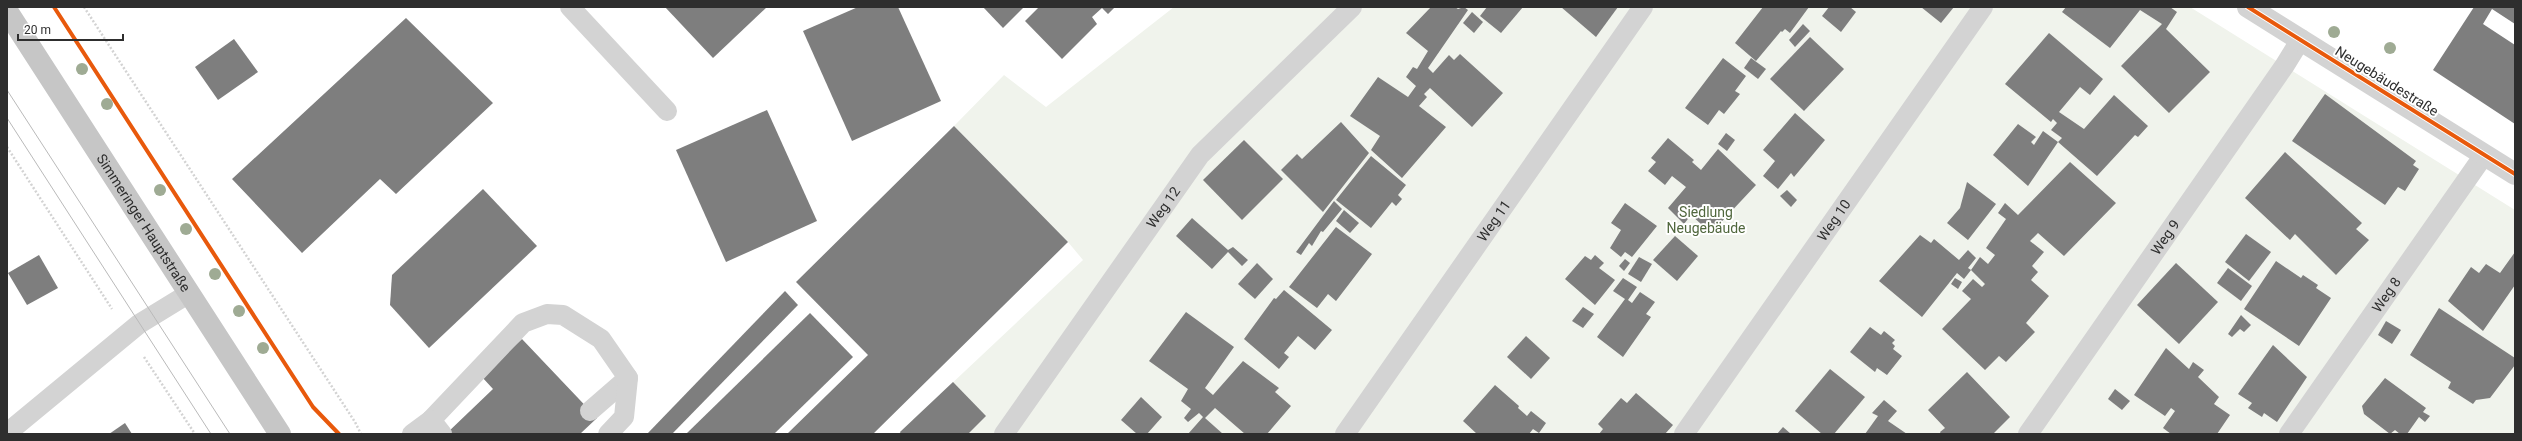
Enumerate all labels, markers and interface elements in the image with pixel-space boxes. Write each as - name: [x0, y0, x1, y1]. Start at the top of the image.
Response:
- scale bar: [18, 16, 123, 42]
- text: 20 m: [24, 23, 51, 37]
- street label: Neugebäudestraße: [2332, 43, 2442, 119]
- street label: Simmeringer Hauptstraße: [93, 151, 194, 295]
- street label: Weg 12: [1143, 184, 1183, 231]
- street label: Weg 10: [1814, 196, 1854, 244]
- street label: Weg 11: [1474, 197, 1514, 245]
- park label: Siedlung Neugebäude: [1667, 204, 1745, 236]
- street label: Weg 9: [2147, 217, 2183, 258]
- street label: Weg 8: [2369, 274, 2404, 315]

